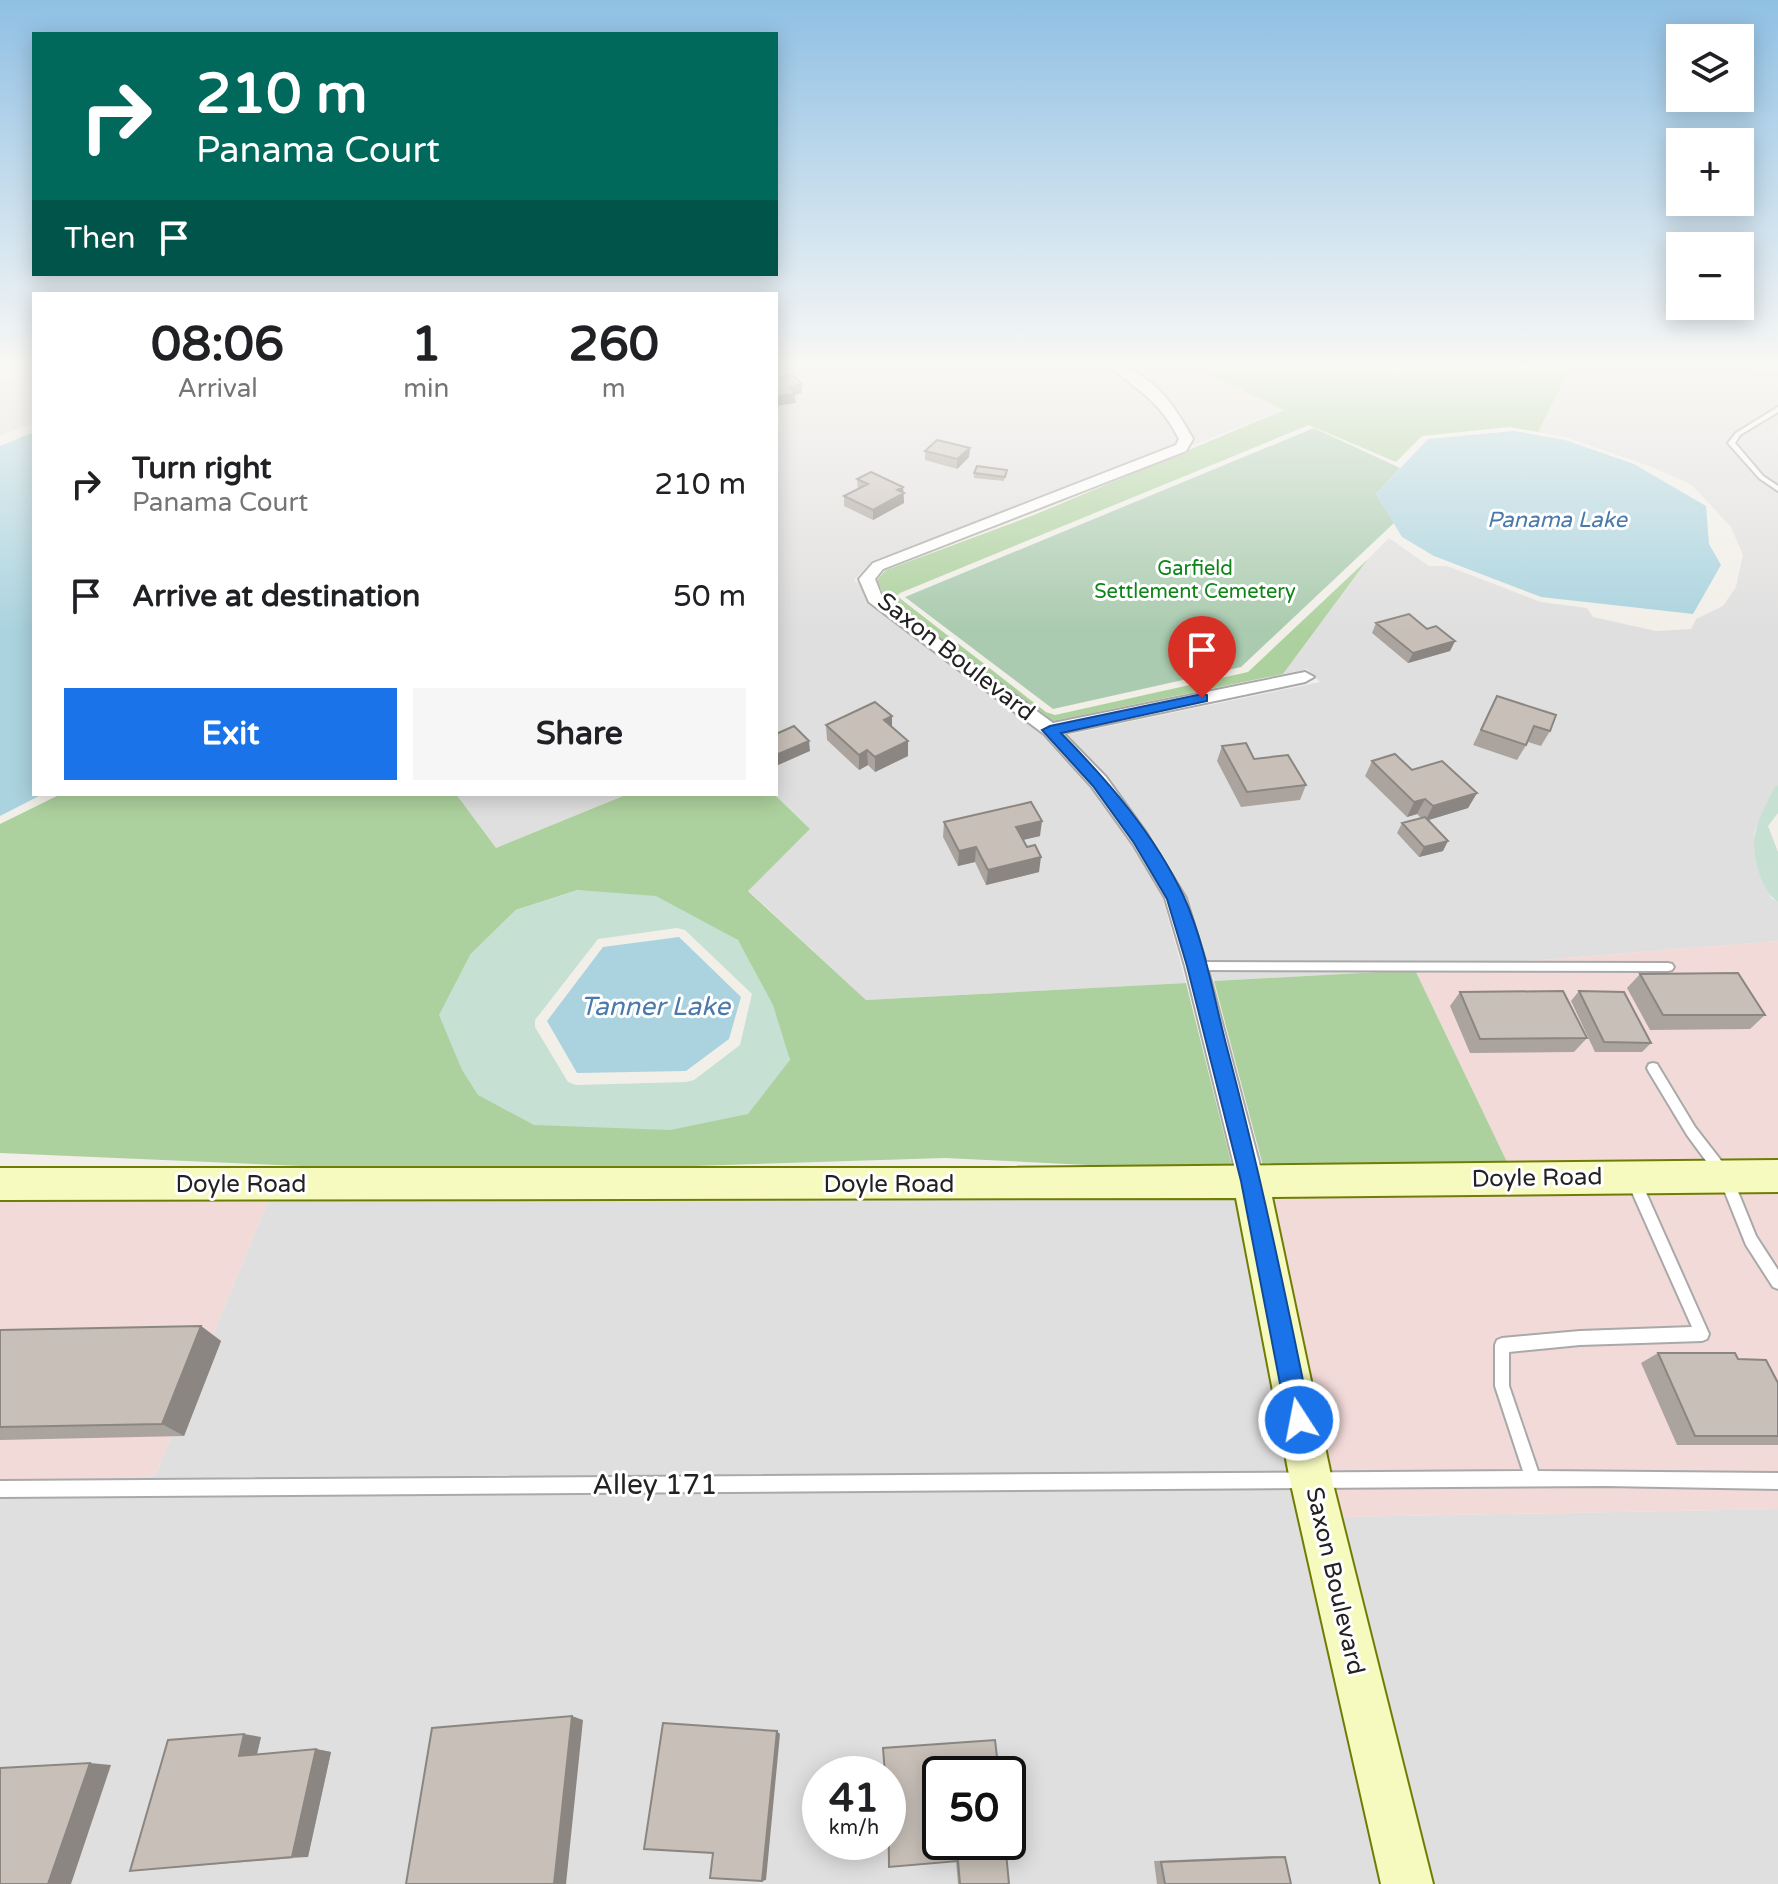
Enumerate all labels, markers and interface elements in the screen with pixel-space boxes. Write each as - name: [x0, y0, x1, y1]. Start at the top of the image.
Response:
- map controls: [1666, 24, 1754, 320]
- button: layers: [1666, 24, 1754, 112]
- text: 210 m: [196, 61, 367, 128]
- icon: right: [64, 64, 168, 168]
- button: +: [1666, 128, 1754, 216]
- text: Panama Court: [196, 129, 440, 172]
- icon: arrive: [152, 216, 196, 260]
- text: Then: [64, 220, 136, 257]
- button: −: [1666, 232, 1754, 320]
- text: 08:06: [151, 316, 284, 374]
- text: 1: [411, 316, 441, 374]
- text: 260: [568, 316, 659, 374]
- text: Arrival: [177, 373, 258, 404]
- text: min: [403, 373, 449, 404]
- text: m: [602, 373, 626, 404]
- text: Turn right: [132, 450, 272, 487]
- icon: right: [64, 462, 108, 506]
- text: 210 m: [654, 466, 746, 503]
- text: Panama Court: [132, 487, 308, 518]
- water label: Panama Lake: [1487, 507, 1628, 533]
- park label: Garfield Settlement Cemetery: [1094, 557, 1296, 604]
- icon: arrive: [64, 574, 108, 618]
- text: Arrive at destination: [132, 578, 420, 615]
- text: 50 m: [673, 578, 746, 615]
- street label: Saxon Boulevard: [872, 587, 1040, 727]
- pin: [1168, 616, 1236, 698]
- icon: arrive: [1180, 628, 1224, 672]
- button: Exit: [64, 688, 397, 780]
- button: Share: [413, 688, 746, 780]
- water label: Tanner Lake: [580, 991, 731, 1022]
- street label: Doyle Road: [1471, 1162, 1603, 1194]
- street label: Doyle Road: [176, 1170, 307, 1199]
- street label: Doyle Road: [824, 1170, 955, 1199]
- position arrow: [1257, 1378, 1341, 1462]
- street label: Alley 171: [592, 1468, 718, 1502]
- street label: Saxon Boulevard: [1299, 1484, 1371, 1678]
- speed limit sign: 50: [922, 1756, 1026, 1860]
- text: 41: [829, 1774, 879, 1822]
- text: km/h: [829, 1816, 879, 1840]

